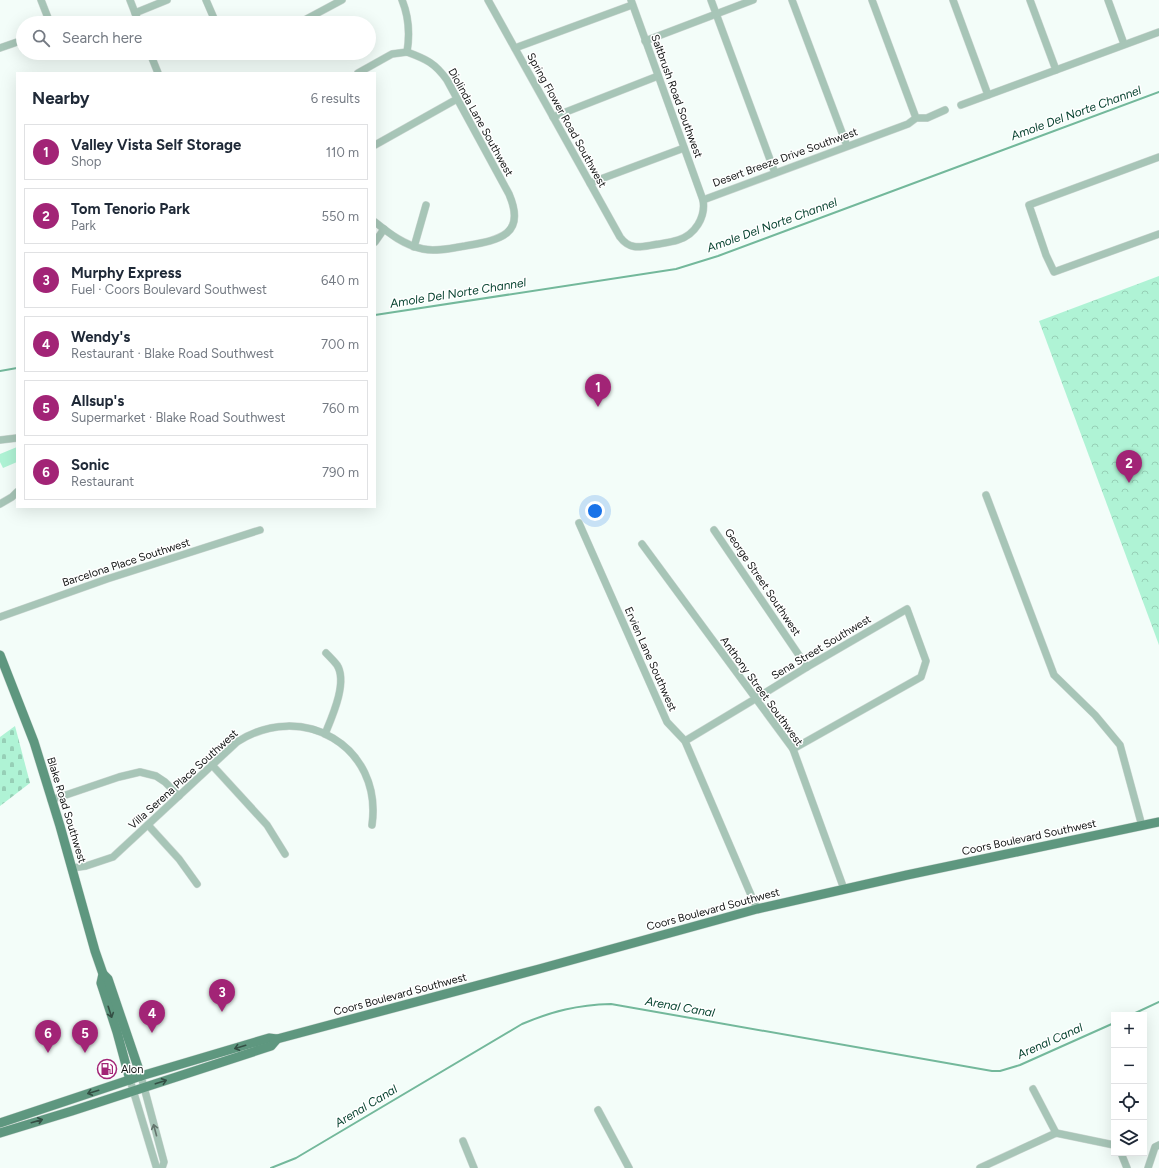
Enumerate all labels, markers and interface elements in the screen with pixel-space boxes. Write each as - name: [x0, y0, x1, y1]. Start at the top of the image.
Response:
- search box: [16, 16, 376, 60]
- icon: search: [30, 27, 52, 49]
- text: Search here: [62, 29, 142, 47]
- street label: Saltbrush Road Southwest: [648, 33, 705, 160]
- street label: Spring Flower Road Southwest: [524, 51, 609, 190]
- street label: Diolinda Lane Southwest: [445, 66, 516, 179]
- water label: Amole Del Norte Channel: [1008, 83, 1143, 143]
- text: Nearby: [32, 88, 90, 108]
- text: 6 results: [311, 91, 360, 106]
- street label: Desert Breeze Drive Southwest: [711, 125, 859, 190]
- text: Valley Vista Self Storage: [71, 136, 241, 154]
- text: 1: [43, 145, 49, 160]
- text: 110 m: [326, 145, 359, 160]
- text: Shop: [71, 154, 101, 169]
- water label: Amole Del Norte Channel: [704, 195, 839, 255]
- text: Tom Tenorio Park: [71, 200, 190, 218]
- text: 2: [42, 209, 50, 224]
- text: 550 m: [321, 209, 359, 224]
- text: Park: [71, 218, 96, 233]
- text: Murphy Express: [71, 264, 181, 282]
- text: 3: [42, 273, 50, 288]
- text: 640 m: [321, 273, 359, 288]
- water label: Amole Del Norte Channel: [388, 275, 527, 311]
- text: Fuel · Coors Boulevard Southwest: [71, 282, 267, 297]
- text: Wendy's: [71, 328, 130, 346]
- text: 4: [42, 337, 50, 352]
- text: 700 m: [321, 337, 359, 352]
- text: Restaurant · Blake Road Southwest: [71, 346, 274, 361]
- pin: 1: [585, 374, 611, 407]
- text: Allsup's: [71, 392, 124, 410]
- text: 5: [42, 401, 50, 416]
- text: 760 m: [322, 401, 359, 416]
- text: Supermarket · Blake Road Southwest: [71, 410, 285, 425]
- pin: 2: [1116, 450, 1142, 483]
- text: Sonic: [71, 456, 109, 474]
- text: 6: [42, 465, 50, 480]
- text: 790 m: [322, 465, 359, 480]
- text: Restaurant: [71, 474, 134, 489]
- your location: [585, 501, 605, 521]
- street label: George Street Southwest: [722, 526, 803, 638]
- street label: Barcelona Place Southwest: [61, 536, 192, 589]
- street label: Ervien Lane Southwest: [622, 605, 679, 713]
- street label: Sena Street Southwest: [769, 612, 873, 682]
- street label: Anthony Street Southwest: [718, 634, 806, 748]
- street label: Villa Serena Place Southwest: [126, 727, 241, 832]
- street label: Blake Road Southwest: [44, 756, 89, 865]
- street label: Coors Boulevard Southwest: [961, 817, 1098, 858]
- street label: Coors Boulevard Southwest: [645, 885, 781, 934]
- street label: Coors Boulevard Southwest: [332, 970, 468, 1019]
- pin: 3: [209, 979, 235, 1012]
- water label: Arenal Canal: [643, 994, 716, 1020]
- pin: 4: [139, 1000, 165, 1033]
- one-way arrow: [107, 1005, 114, 1018]
- map controls: [1111, 1012, 1147, 1156]
- button: +: [1111, 1012, 1147, 1048]
- pin: 6: [35, 1020, 61, 1053]
- pin: 5: [72, 1020, 98, 1053]
- water label: Arenal Canal: [1014, 1020, 1085, 1062]
- one-way arrow: [233, 1044, 246, 1051]
- button: −: [1111, 1048, 1147, 1084]
- fuel station icon: Alon: [96, 1058, 118, 1080]
- place label: Alon: [121, 1063, 143, 1076]
- one-way arrow: [155, 1078, 168, 1085]
- water label: Arenal Canal: [331, 1082, 400, 1131]
- button: locate: [1111, 1084, 1147, 1120]
- one-way arrow: [86, 1089, 99, 1096]
- one-way arrow: [31, 1117, 44, 1125]
- button: layers: [1111, 1120, 1147, 1156]
- one-way arrow: [151, 1124, 159, 1137]

